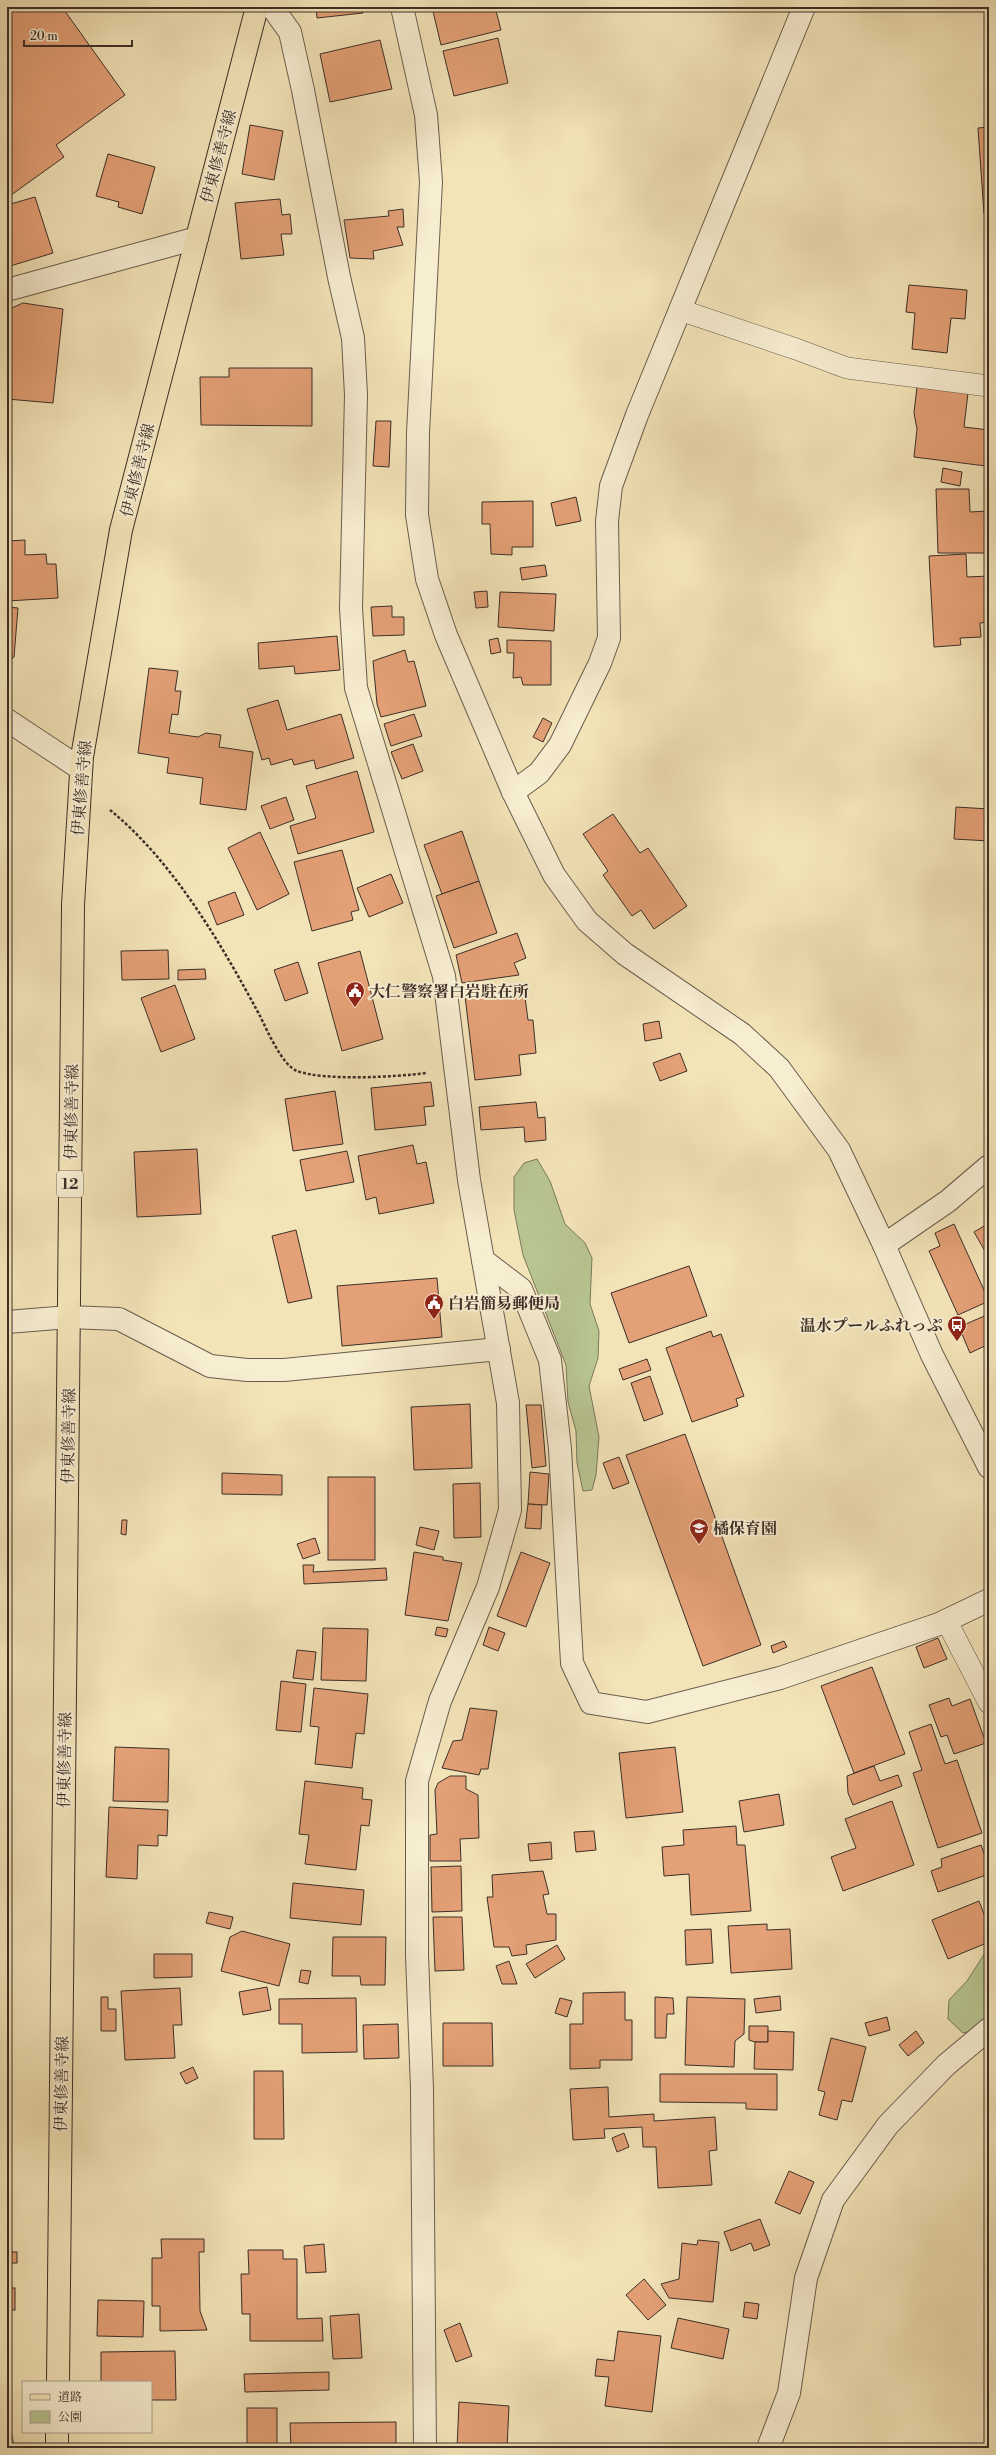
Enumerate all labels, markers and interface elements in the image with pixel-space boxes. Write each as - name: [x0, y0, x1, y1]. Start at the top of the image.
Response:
- scale bar: [24, 22, 132, 48]
- text: 20 m: [30, 29, 58, 44]
- street label: 伊東修善寺線: [197, 107, 241, 205]
- street label: 伊東修善寺線: [117, 421, 159, 519]
- street label: 伊東修善寺線: [68, 739, 96, 837]
- public building icon: 大仁警察署白岩駐在所: [344, 980, 366, 1008]
- place label: 大仁警察署白岩駐在所: [369, 982, 529, 1002]
- street label: 伊東修善寺線: [61, 1064, 83, 1160]
- road number: 12: [57, 1171, 83, 1197]
- public building icon: 白岩簡易郵便局: [423, 1292, 445, 1320]
- place label: 白岩簡易郵便局: [448, 1294, 560, 1314]
- bus stop icon: 温水プールふれっぷ: [946, 1314, 968, 1342]
- place label: 温水プールふれっぷ: [800, 1316, 943, 1336]
- street label: 伊東修善寺線: [58, 1388, 80, 1484]
- school or university icon: 橘保育園: [688, 1517, 710, 1545]
- place label: 橘保育園: [713, 1519, 777, 1539]
- street label: 伊東修善寺線: [54, 1712, 76, 1808]
- street label: 伊東修善寺線: [51, 2036, 73, 2132]
- legend: [22, 2381, 152, 2433]
- text: 道路: [58, 2390, 82, 2405]
- text: 公園: [58, 2410, 82, 2425]

